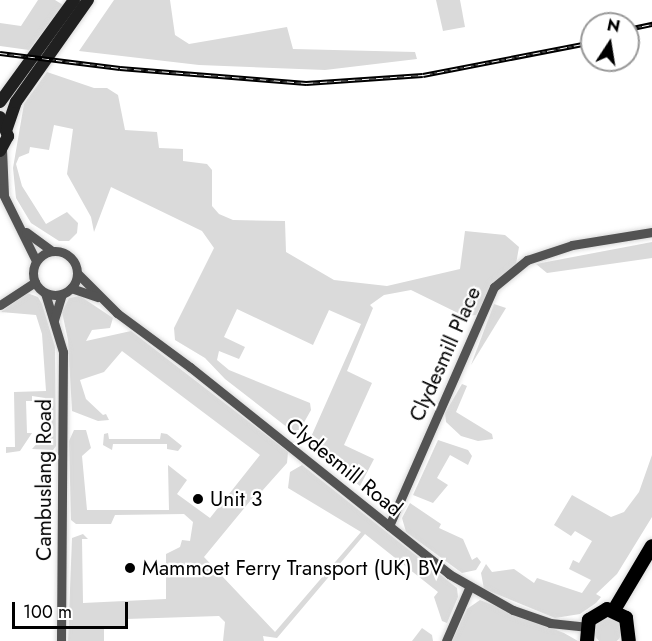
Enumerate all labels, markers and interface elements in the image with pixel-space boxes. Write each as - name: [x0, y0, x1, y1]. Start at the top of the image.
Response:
- north arrow: [580, 12, 640, 72]
- text: N: [605, 13, 622, 38]
- street label: Clydesmill Place: [404, 283, 486, 425]
- street label: Cambuslang Road: [31, 399, 57, 561]
- street label: Clydesmill Road: [281, 412, 407, 522]
- place label: Unit 3: [210, 486, 262, 512]
- marker: Unit 3: [191, 492, 205, 506]
- place label: Mammoet Ferry Transport (UK) BV: [142, 555, 443, 581]
- marker: Mammoet Ferry Transport (UK) BV: [123, 561, 137, 575]
- scale bar: [15, 590, 130, 628]
- text: 100 m: [23, 599, 72, 625]

